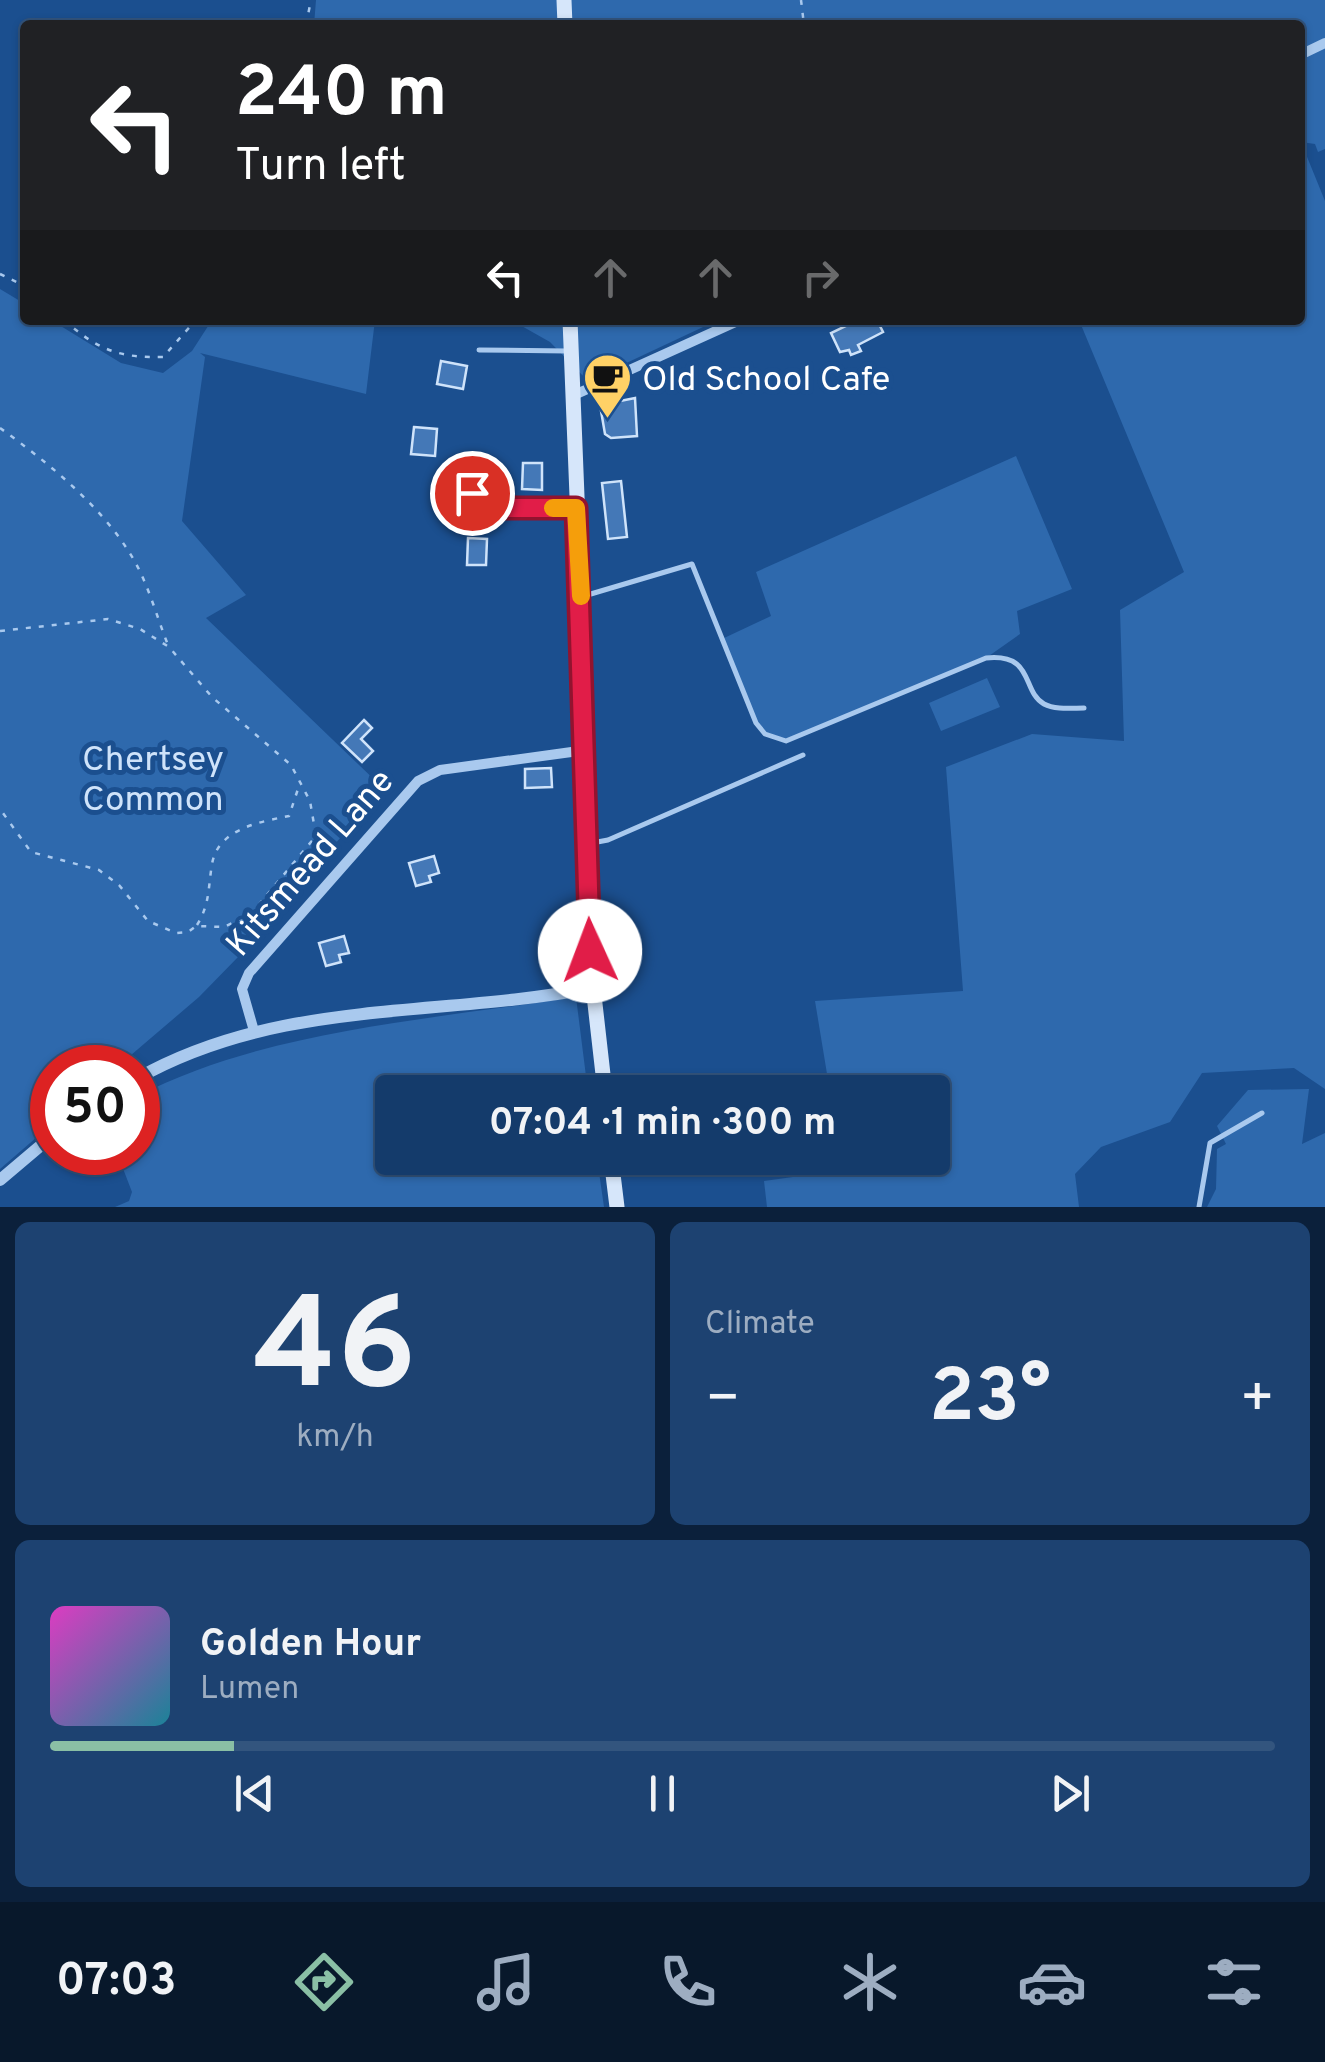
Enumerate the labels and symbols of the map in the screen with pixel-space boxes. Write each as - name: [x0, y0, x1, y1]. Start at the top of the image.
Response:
- cafe icon: Old School Cafe: [581, 352, 633, 420]
- place label: Old School Cafe: [642, 359, 890, 403]
- pin: [430, 451, 515, 536]
- park label: Chertsey Common: [82, 739, 224, 823]
- street label: Kitsmead Lane: [218, 761, 405, 967]
- position arrow: [538, 899, 642, 1003]
- speed limit sign: 50: [30, 1045, 160, 1175]

